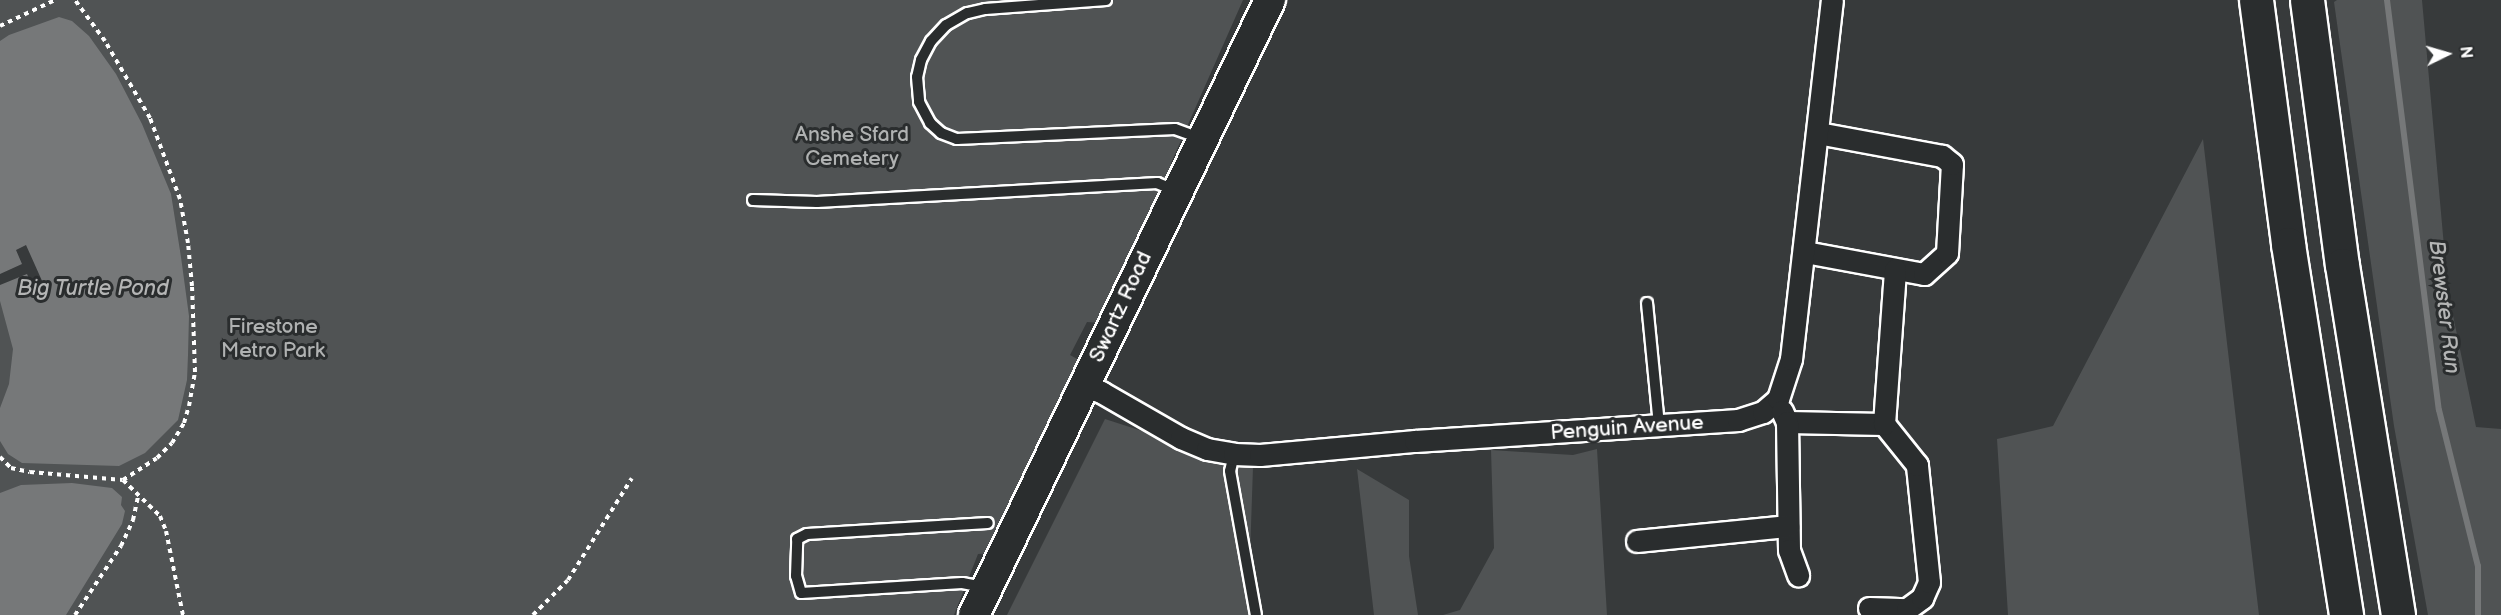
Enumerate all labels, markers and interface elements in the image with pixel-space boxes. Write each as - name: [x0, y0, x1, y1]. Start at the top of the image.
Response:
- north arrow: [2417, 24, 2477, 84]
- text: N: [2455, 46, 2475, 59]
- park label: Anshe Sfard Cemetery: [795, 122, 909, 172]
- water label: Brewster Run: [2423, 239, 2465, 375]
- street label: Swartz Road: [1084, 248, 1158, 366]
- water label: Big Turtle Pond: [17, 276, 169, 302]
- park label: Firestone Metro Park: [221, 314, 325, 364]
- street label: Penguin Avenue: [1550, 410, 1704, 446]

